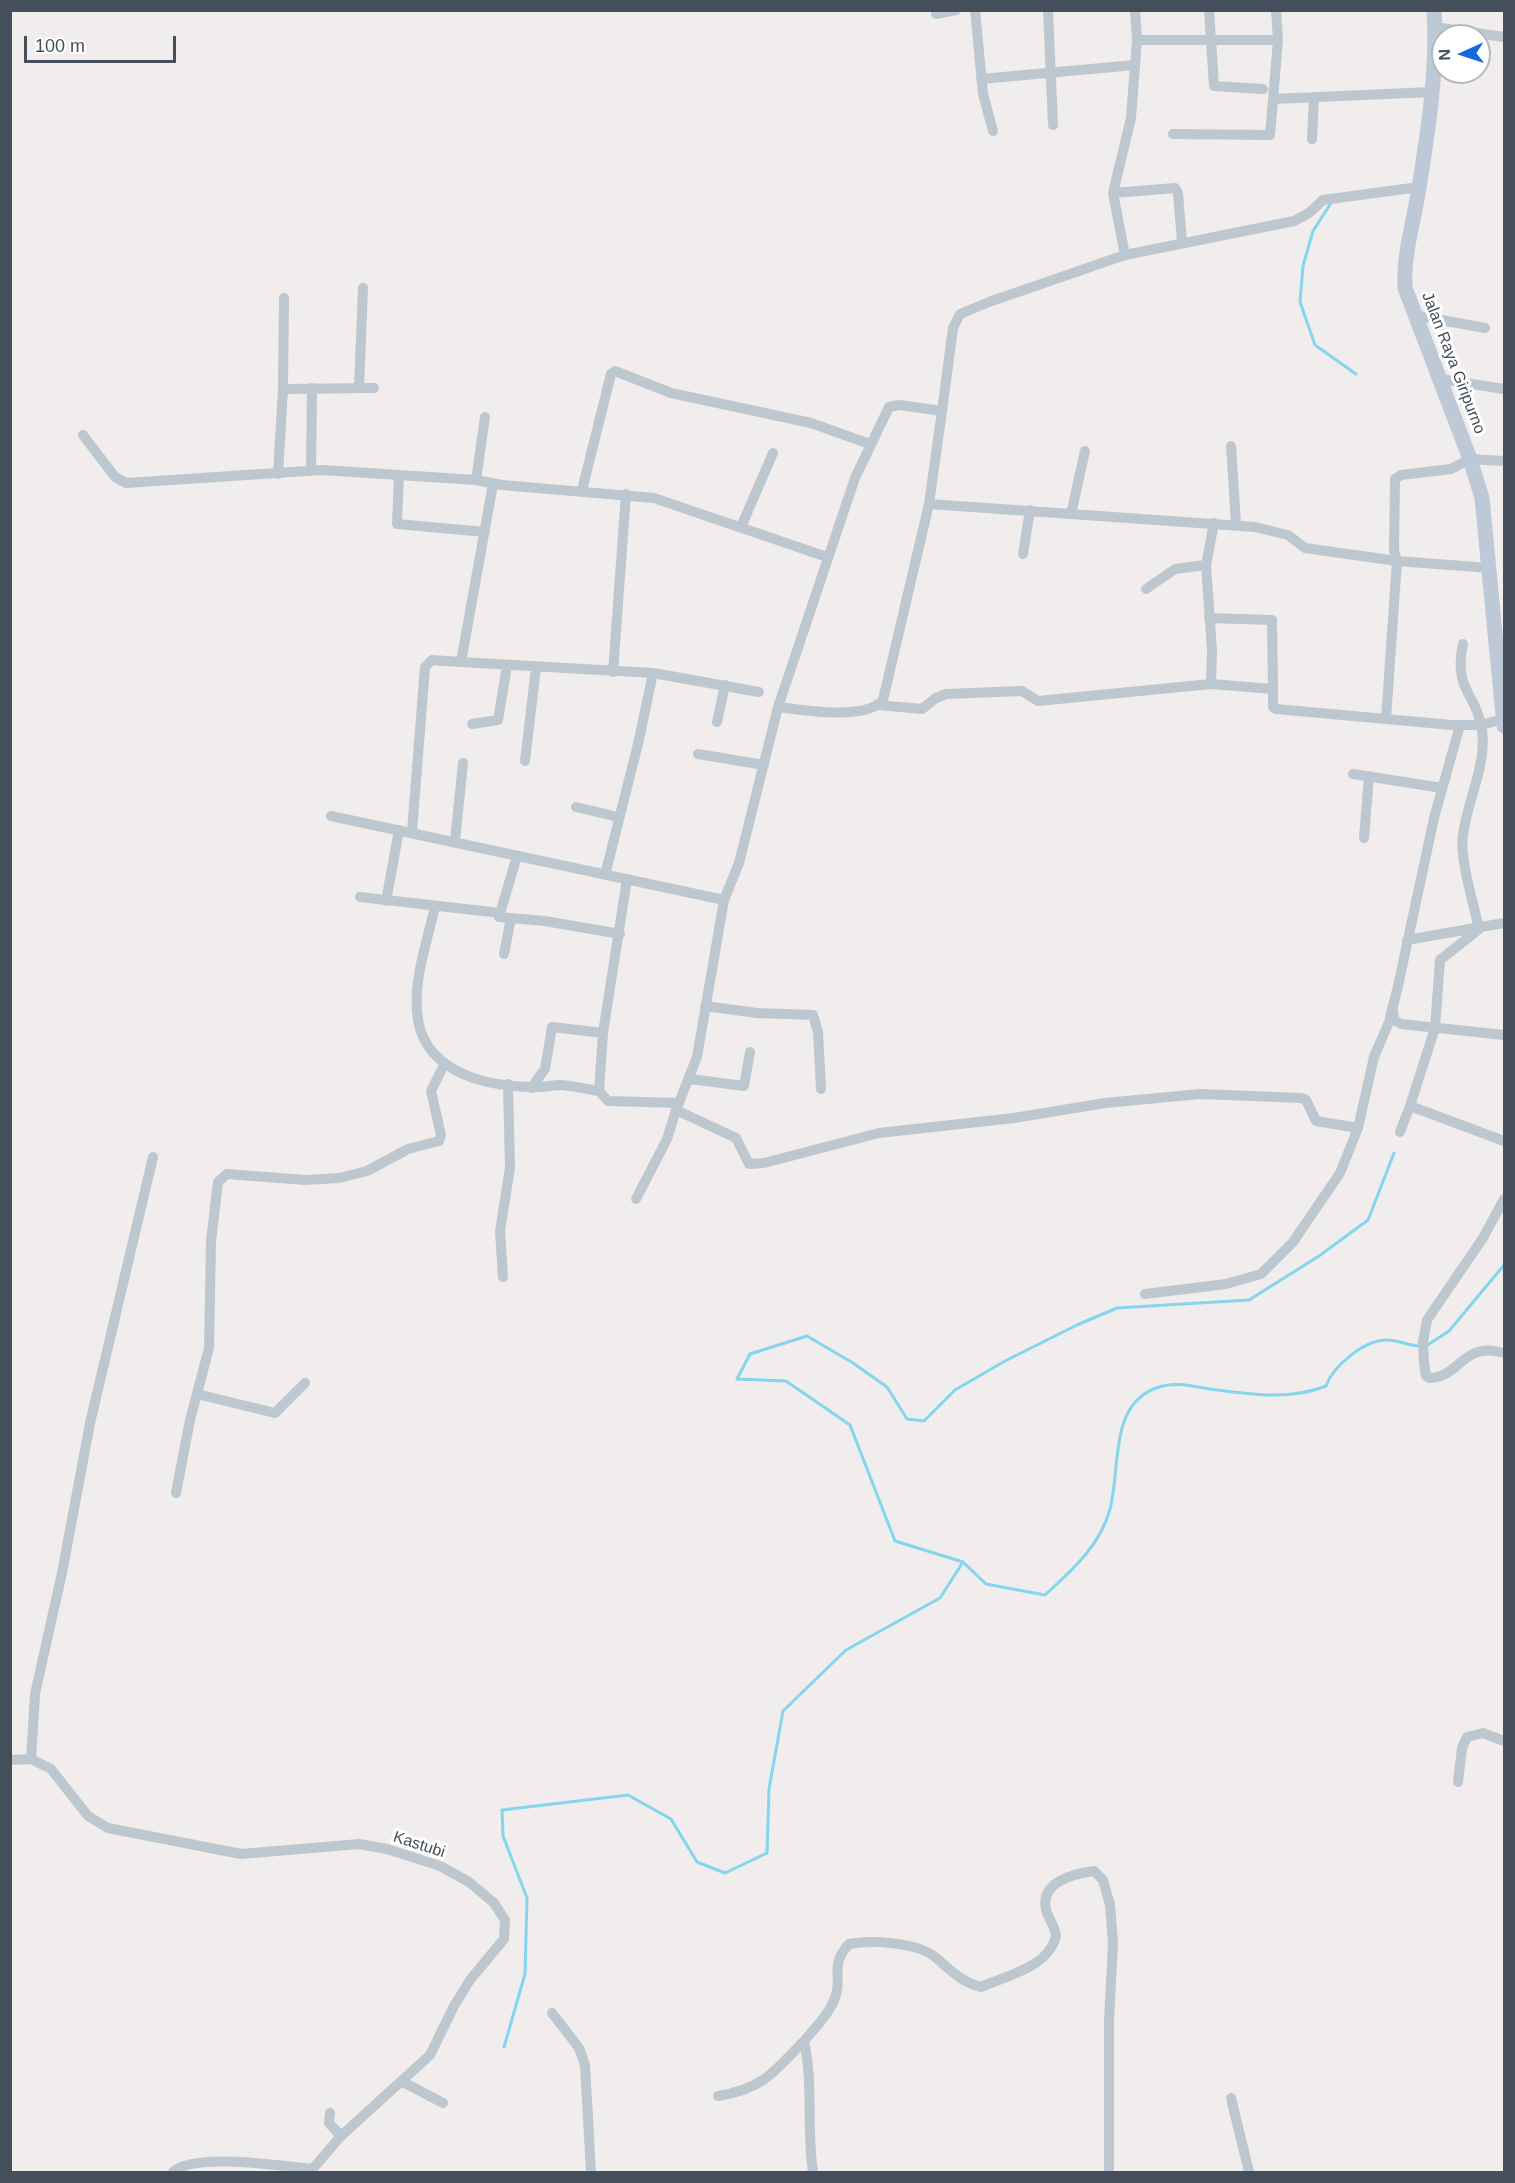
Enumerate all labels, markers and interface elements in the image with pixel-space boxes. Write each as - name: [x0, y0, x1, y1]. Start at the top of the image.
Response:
- scale bar: [27, 24, 178, 62]
- north arrow: [1431, 24, 1491, 84]
- text: 100 m: [35, 36, 85, 56]
- text: N: [1436, 49, 1453, 61]
- street label: Jalan Raya Giripurno: [1417, 289, 1489, 437]
- street label: Kastubi: [391, 1828, 447, 1862]

